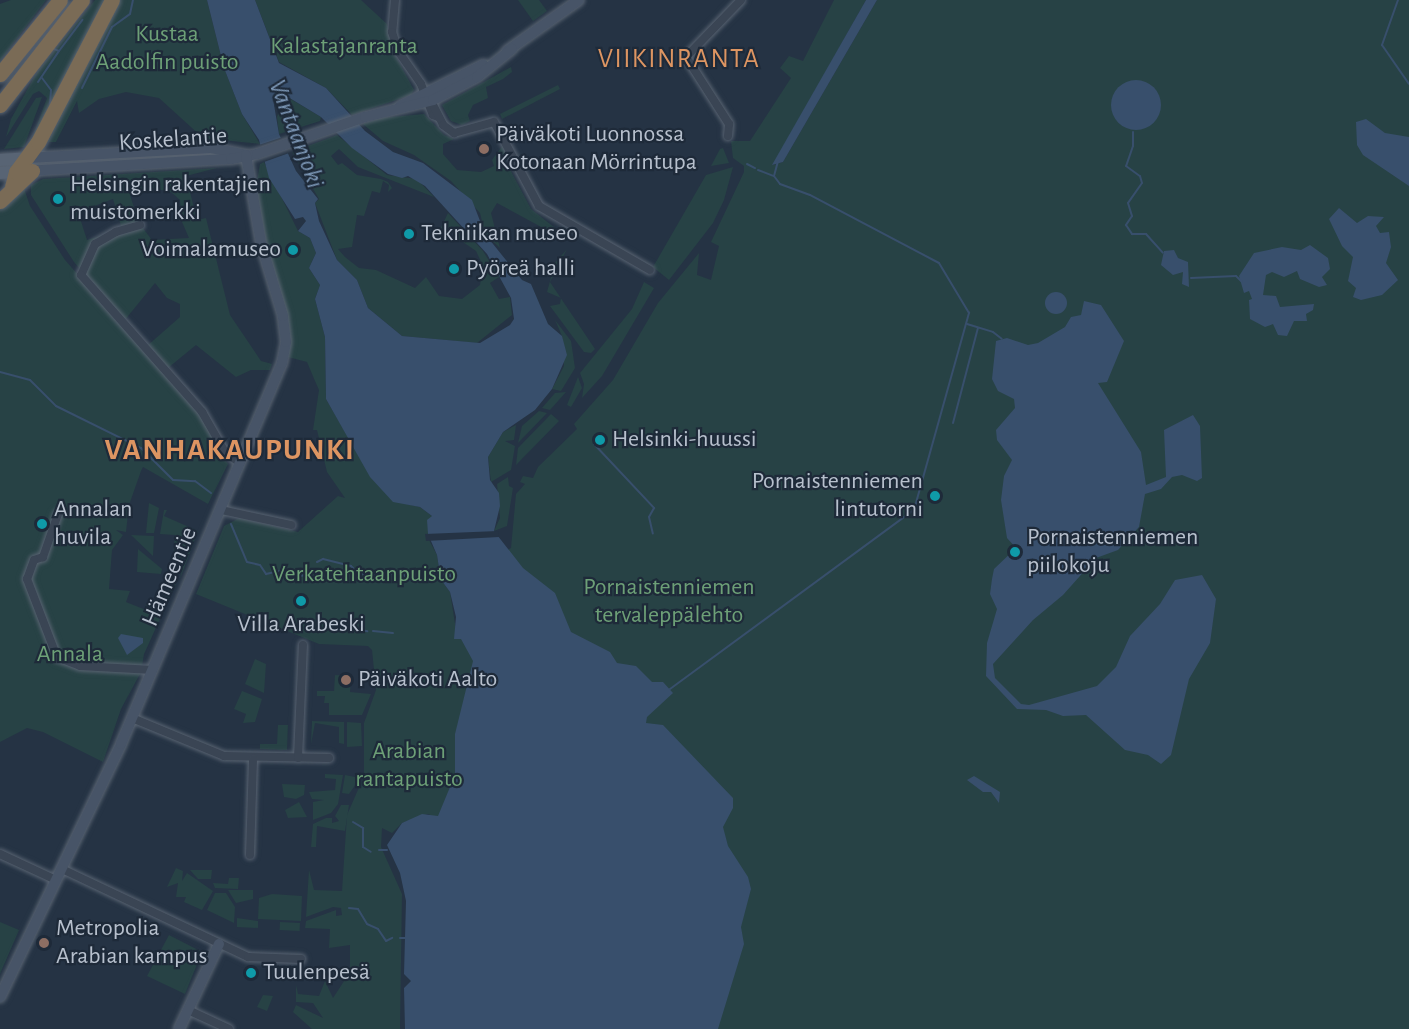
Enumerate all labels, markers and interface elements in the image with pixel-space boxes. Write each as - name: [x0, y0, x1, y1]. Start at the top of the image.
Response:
- park label: Kustaa Aadolfin puisto: [96, 21, 238, 77]
- park label: Kalastajanranta: [270, 33, 418, 61]
- district label: VIIKINRANTA: [598, 43, 760, 75]
- water label: Vantaanjoki: [261, 75, 331, 193]
- place label: Päiväkoti Luonnossa Kotonaan Mörrintupa: [496, 121, 697, 177]
- street label: Koskelantie: [118, 122, 228, 158]
- marker: Päiväkoti Luonnossa Kotonaan Mörrintupa: [477, 142, 491, 156]
- place label: Helsingin rakentajien muistomerkki: [70, 171, 271, 227]
- marker: Helsingin rakentajien muistomerkki: [51, 192, 65, 206]
- place label: Tekniikan museo: [421, 220, 578, 248]
- marker: Tekniikan museo: [402, 227, 416, 241]
- place label: Voimalamuseo: [141, 236, 281, 264]
- marker: Voimalamuseo: [286, 243, 300, 257]
- place label: Pyöreä halli: [466, 255, 575, 283]
- marker: Pyöreä halli: [447, 262, 461, 276]
- place label: Helsinki-huussi: [612, 426, 757, 454]
- district label: VANHAKAUPUNKI: [105, 432, 355, 468]
- marker: Helsinki-huussi: [593, 433, 607, 447]
- place label: Pornaistenniemen lintutorni: [752, 468, 923, 524]
- marker: Pornaistenniemen lintutorni: [928, 489, 942, 503]
- place label: Annalan huvila: [54, 496, 132, 552]
- marker: Annalan huvila: [35, 517, 49, 531]
- street label: Hämeentie: [136, 523, 204, 631]
- place label: Pornaistenniemen piilokoju: [1027, 524, 1198, 580]
- marker: Pornaistenniemen piilokoju: [1008, 545, 1022, 559]
- park label: Verkatehtaanpuisto: [272, 561, 456, 589]
- park label: Pornaistenniemen tervaleppälehto: [583, 574, 755, 630]
- marker: Villa Arabeski: [294, 594, 308, 608]
- place label: Villa Arabeski: [237, 611, 365, 639]
- park label: Annala: [37, 641, 103, 669]
- place label: Päiväkoti Aalto: [358, 666, 497, 694]
- marker: Päiväkoti Aalto: [339, 673, 353, 687]
- park label: Arabian rantapuisto: [355, 738, 463, 794]
- place label: Metropolia Arabian kampus: [56, 915, 207, 971]
- marker: Metropolia Arabian kampus: [37, 936, 51, 950]
- place label: Tuulenpesä: [263, 959, 370, 987]
- marker: Tuulenpesä: [244, 966, 258, 980]

